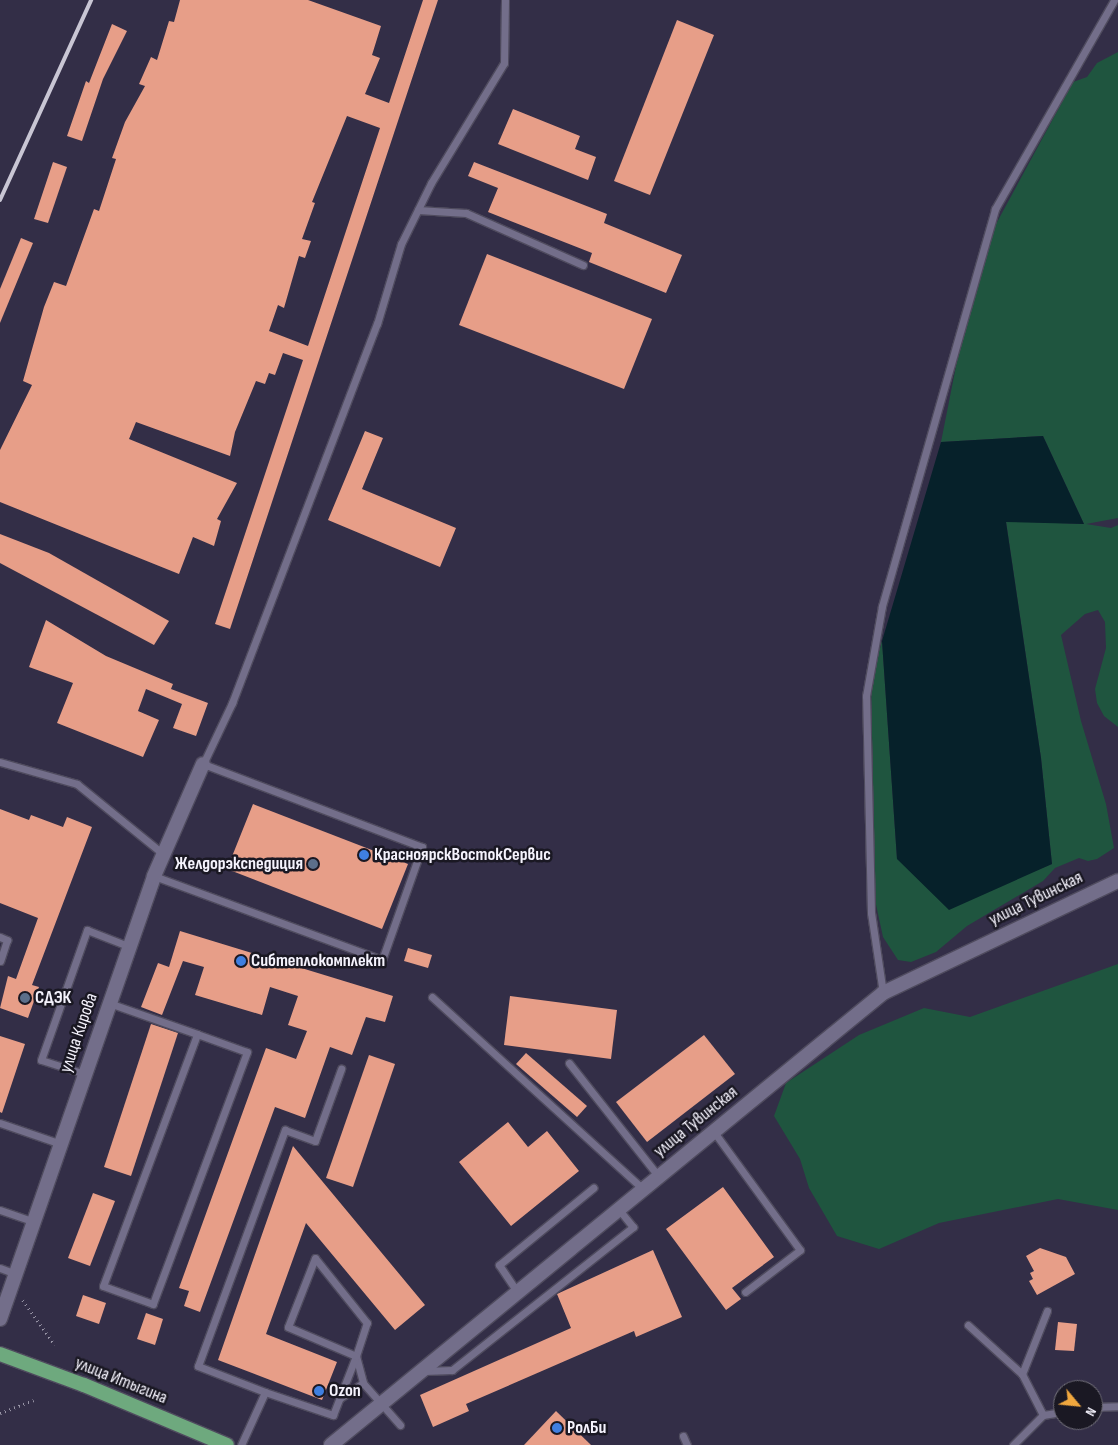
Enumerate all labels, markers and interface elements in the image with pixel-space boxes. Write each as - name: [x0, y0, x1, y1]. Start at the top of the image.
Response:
- place label: КрасноярскВостокСервис: [374, 844, 551, 866]
- marker: КрасноярскВостокСервис: [358, 849, 370, 861]
- place label: Желдорэкспедиция: [175, 853, 303, 875]
- marker: Желдорэкспедиция: [307, 858, 319, 870]
- street label: улица Тувинская: [986, 867, 1086, 931]
- place label: Сибтеплокомплект: [251, 950, 385, 972]
- marker: Сибтеплокомплект: [235, 955, 247, 967]
- place label: СДЭК: [35, 987, 71, 1009]
- street label: улица Кирова: [55, 990, 103, 1076]
- marker: СДЭК: [19, 992, 31, 1004]
- street label: улица Тувинская: [650, 1082, 742, 1162]
- street label: улица Итыгина: [72, 1353, 170, 1409]
- place label: Ozon: [329, 1380, 361, 1402]
- north arrow: [1053, 1380, 1103, 1430]
- marker: Ozon: [313, 1385, 325, 1397]
- text: N: [1082, 1405, 1100, 1419]
- place label: РолБи: [567, 1417, 606, 1439]
- marker: РолБи: [551, 1422, 563, 1434]

